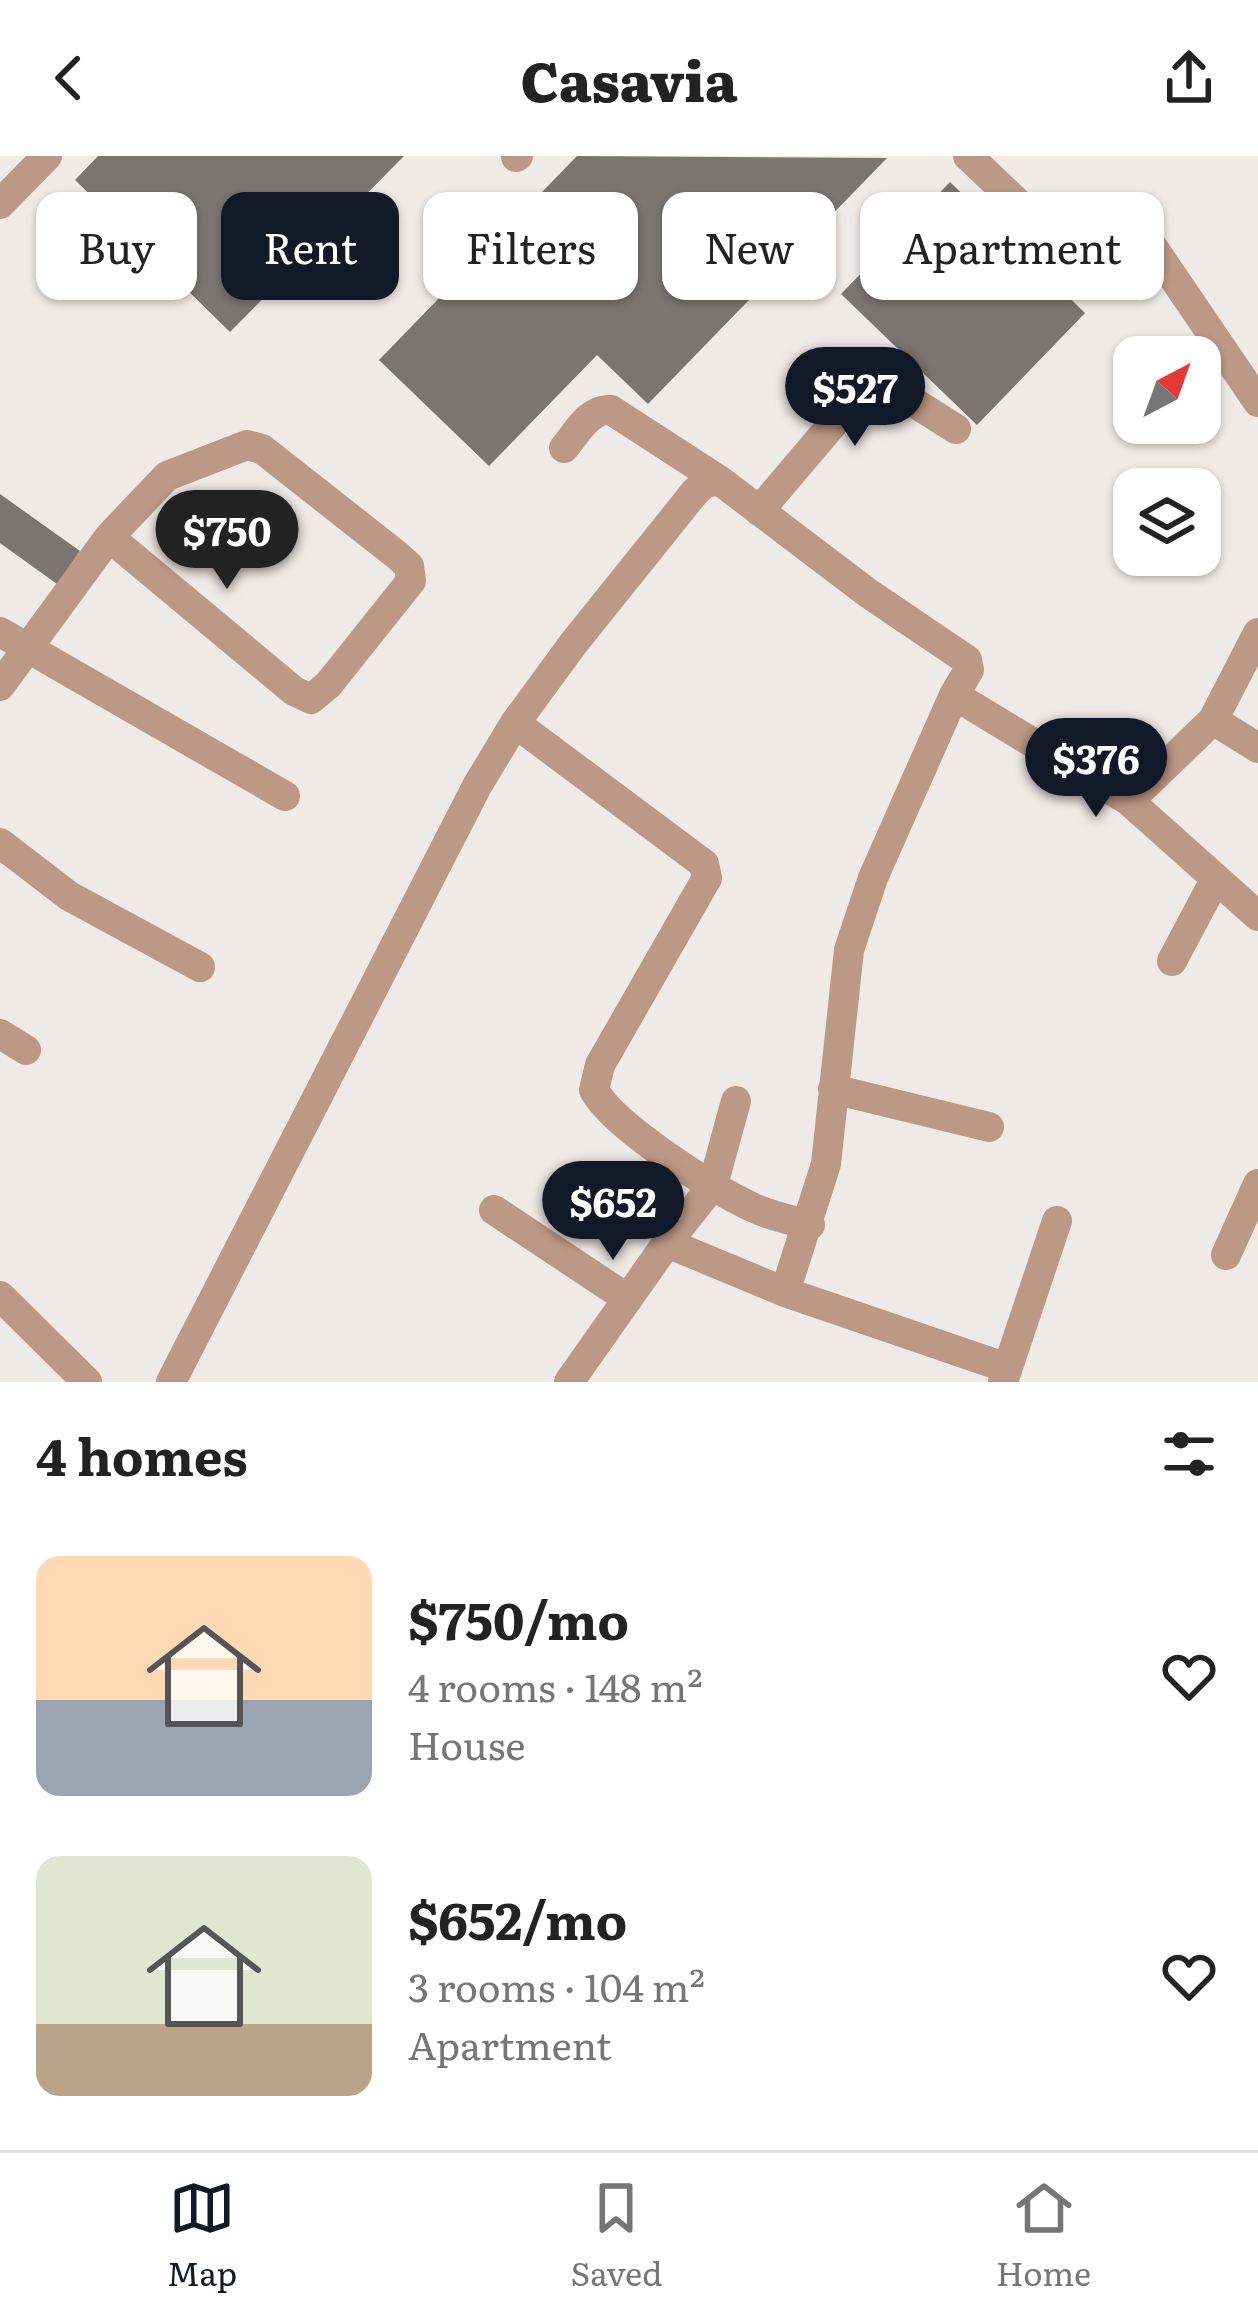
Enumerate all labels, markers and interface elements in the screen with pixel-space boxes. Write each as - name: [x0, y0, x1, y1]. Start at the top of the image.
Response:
- text: Casavia: [520, 38, 738, 119]
- icon: back: [36, 45, 102, 111]
- icon: share: [1156, 45, 1222, 111]
- chip: Buy: [36, 192, 197, 300]
- chip: Rent: [221, 192, 399, 300]
- chip: Filters: [423, 192, 638, 300]
- chip: New: [662, 192, 836, 300]
- chip: Apartment: [860, 192, 1164, 300]
- north arrow: [1113, 336, 1221, 444]
- map controls: [1113, 336, 1221, 576]
- pin: $527: [784, 347, 926, 449]
- text: $527: [812, 357, 898, 415]
- button: layers: [1113, 468, 1221, 576]
- pin: $750: [156, 490, 298, 592]
- text: $750: [183, 500, 271, 558]
- pin: $376: [1025, 718, 1167, 820]
- text: $376: [1052, 728, 1140, 786]
- pin: $652: [542, 1161, 684, 1263]
- text: $652: [569, 1171, 657, 1229]
- text: 4 homes: [36, 1416, 248, 1492]
- icon: filters: [1156, 1421, 1222, 1487]
- text: $750/mo: [408, 1580, 629, 1656]
- icon: home: [132, 1604, 276, 1748]
- icon: heart: [1156, 1643, 1222, 1709]
- text: 4 rooms · 148 m²: [408, 1656, 703, 1714]
- text: House: [408, 1714, 526, 1772]
- text: $652/mo: [408, 1880, 627, 1956]
- icon: home: [132, 1904, 276, 2048]
- icon: heart: [1156, 1943, 1222, 2009]
- text: 3 rooms · 104 m²: [408, 1956, 705, 2014]
- text: Apartment: [408, 2014, 612, 2072]
- tab: Map: [167, 2175, 237, 2296]
- tab: Saved: [571, 2175, 662, 2296]
- tab: Home: [996, 2175, 1091, 2296]

